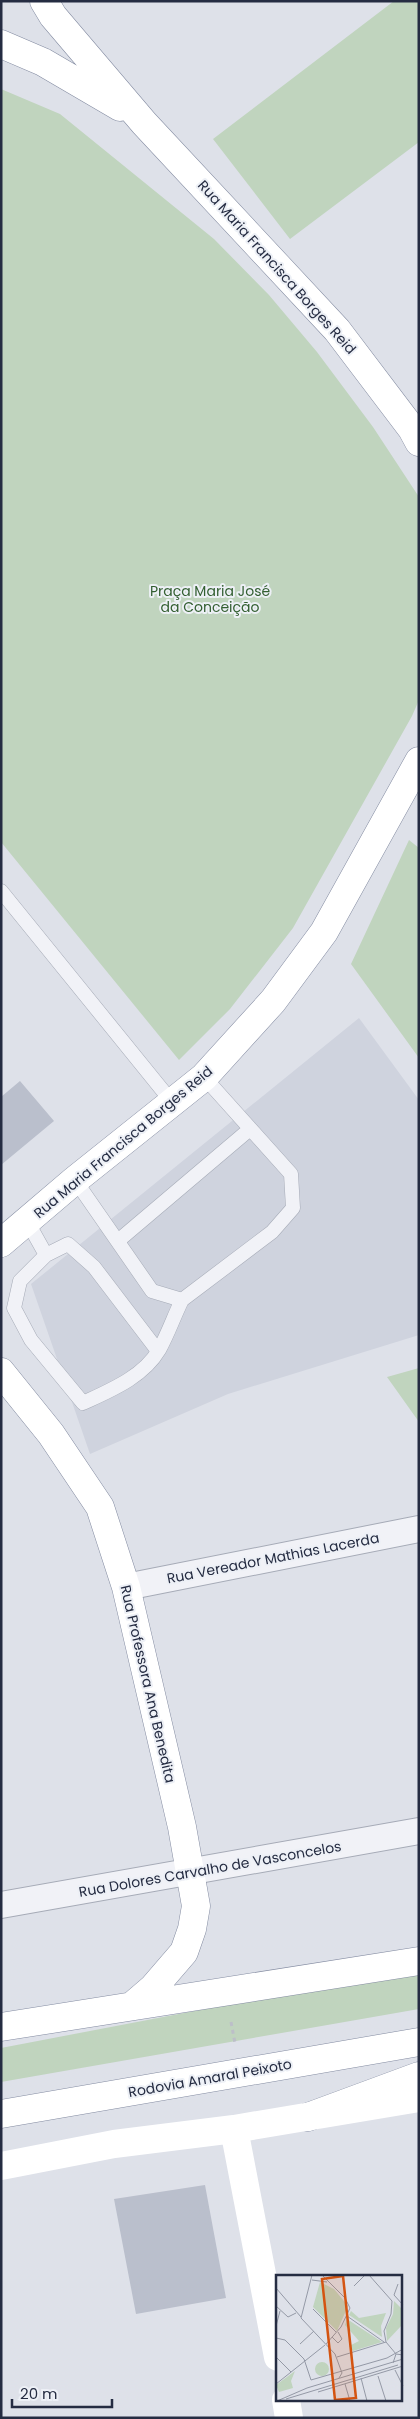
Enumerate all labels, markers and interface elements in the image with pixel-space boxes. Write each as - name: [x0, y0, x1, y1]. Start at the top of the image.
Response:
- street label: Rua Maria Francisca Borges Reid: [193, 176, 361, 358]
- park label: Praça Maria José da Conceição: [150, 581, 270, 617]
- street label: Rua Maria Francisca Borges Reid: [29, 1061, 217, 1223]
- street label: Rua Vereador Mathias Lacerda: [165, 1528, 381, 1588]
- street label: Rua Professora Ana Benedita: [116, 1583, 180, 1785]
- street label: Rua Dolores Carvalho de Vasconcelos: [77, 1836, 343, 1902]
- street label: Rodovia Amaral Peixoto: [127, 2054, 293, 2102]
- inset map: [276, 2275, 402, 2402]
- scale bar: [12, 2376, 112, 2408]
- text: 20 m: [20, 2383, 58, 2404]

